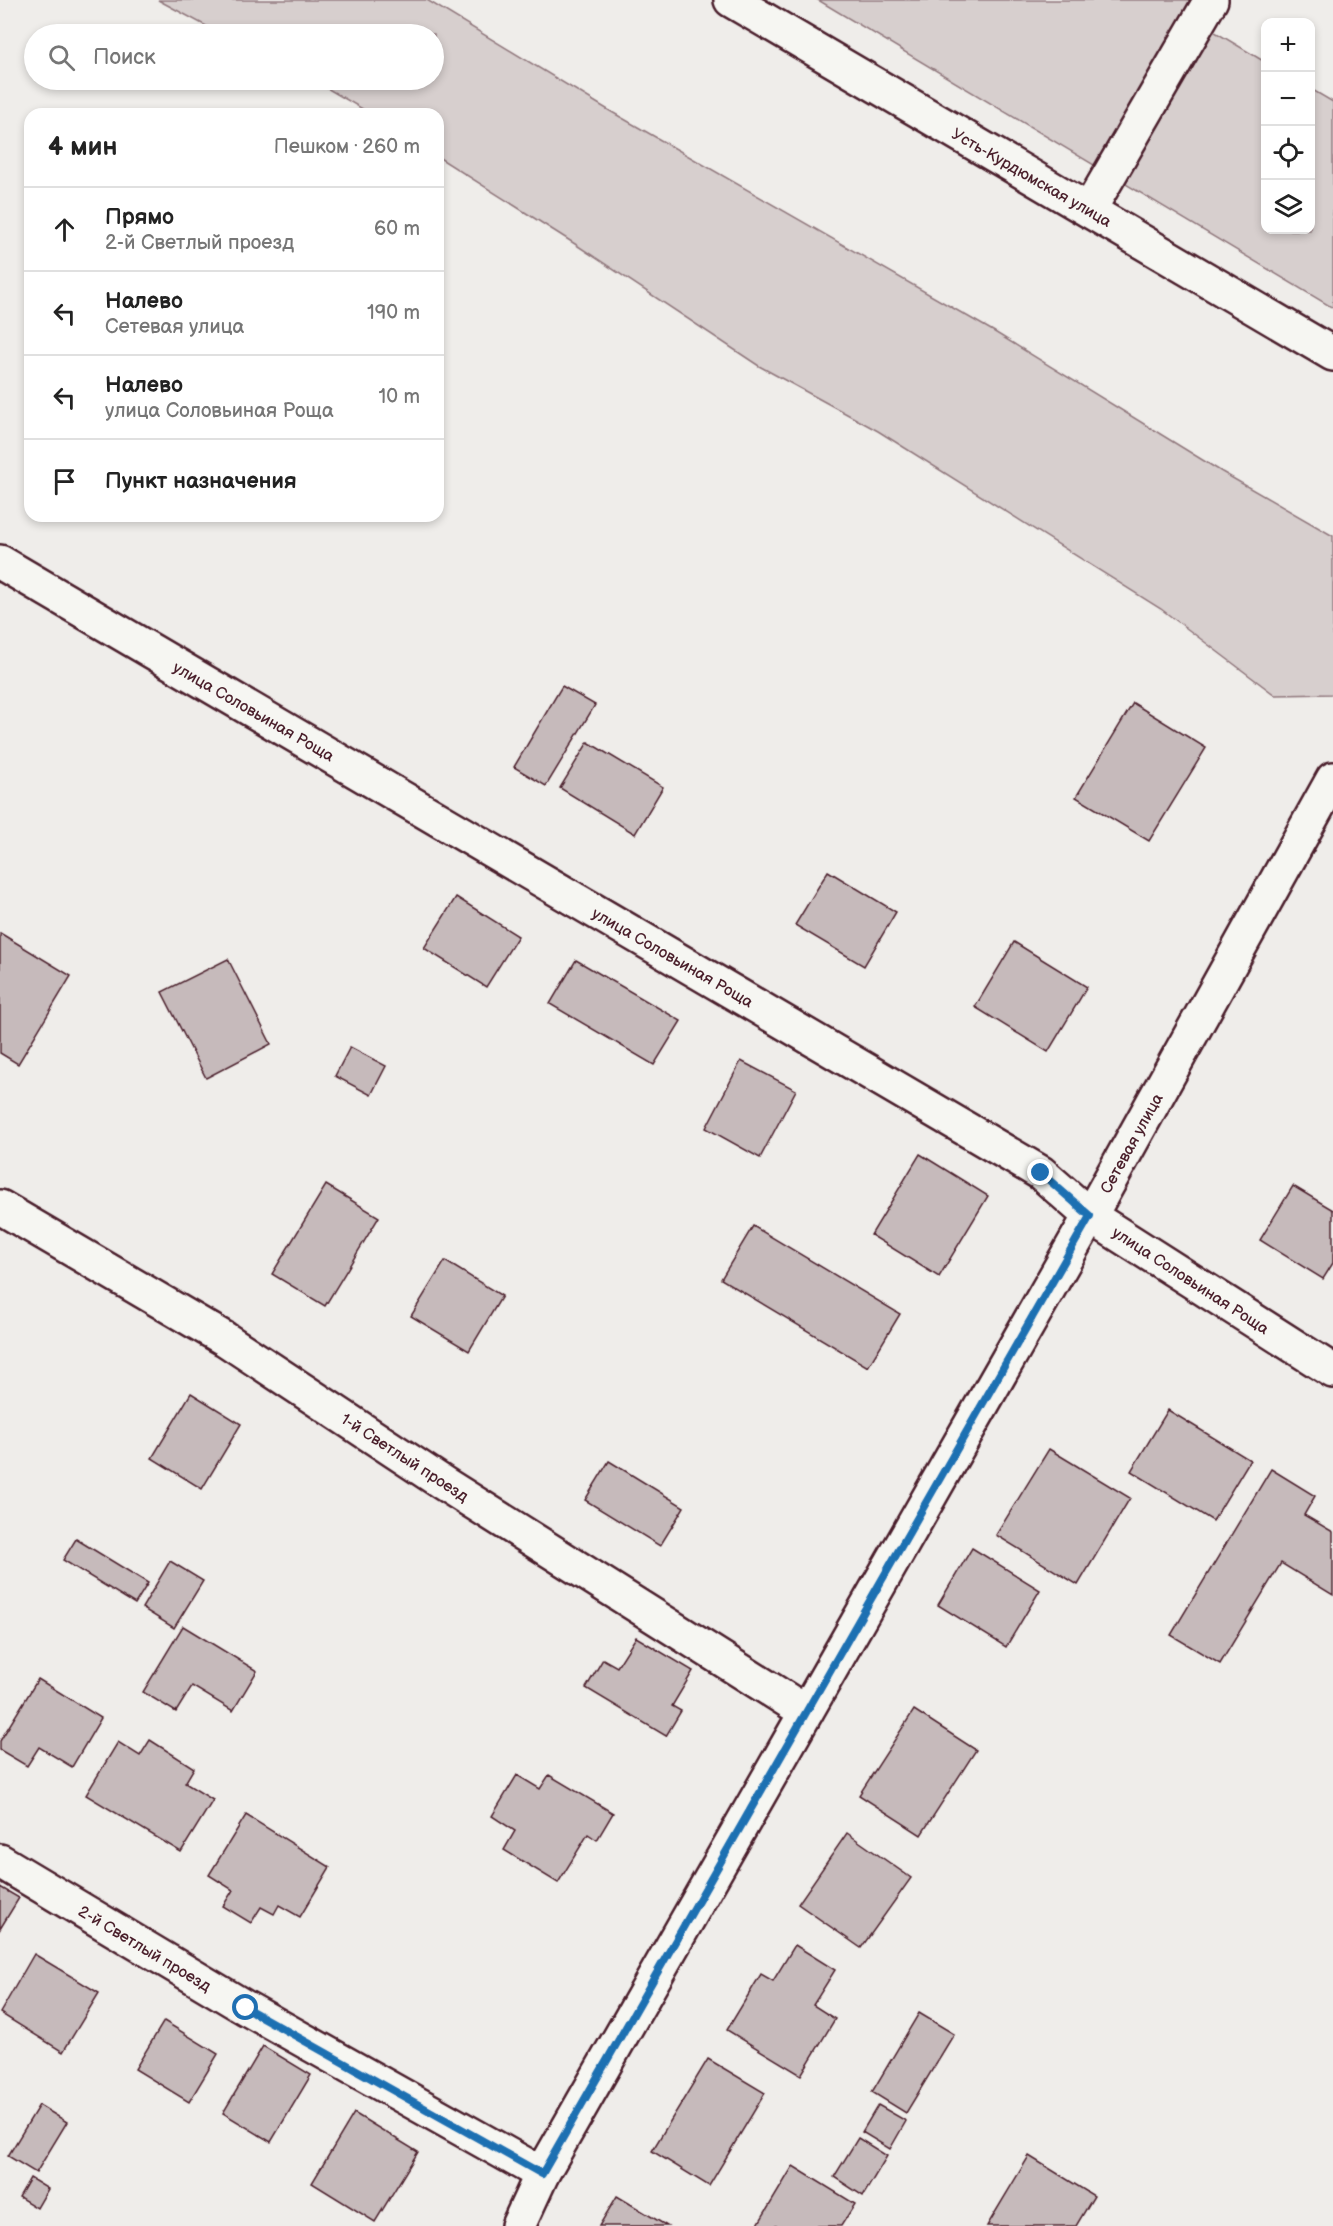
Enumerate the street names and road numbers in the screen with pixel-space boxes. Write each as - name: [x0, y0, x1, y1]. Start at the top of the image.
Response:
- street label: Усть-Курдюмская улица: [948, 125, 1115, 232]
- street label: улица Соловьиная Роща: [169, 658, 338, 767]
- street label: улица Соловьиная Роща: [588, 904, 757, 1013]
- street label: Сетевая улица: [1097, 1090, 1168, 1197]
- street label: улица Соловьиная Роща: [1108, 1223, 1273, 1339]
- street label: 1-й Светлый проезд: [337, 1410, 472, 1507]
- street label: 2-й Светлый проезд: [74, 1902, 214, 1997]

